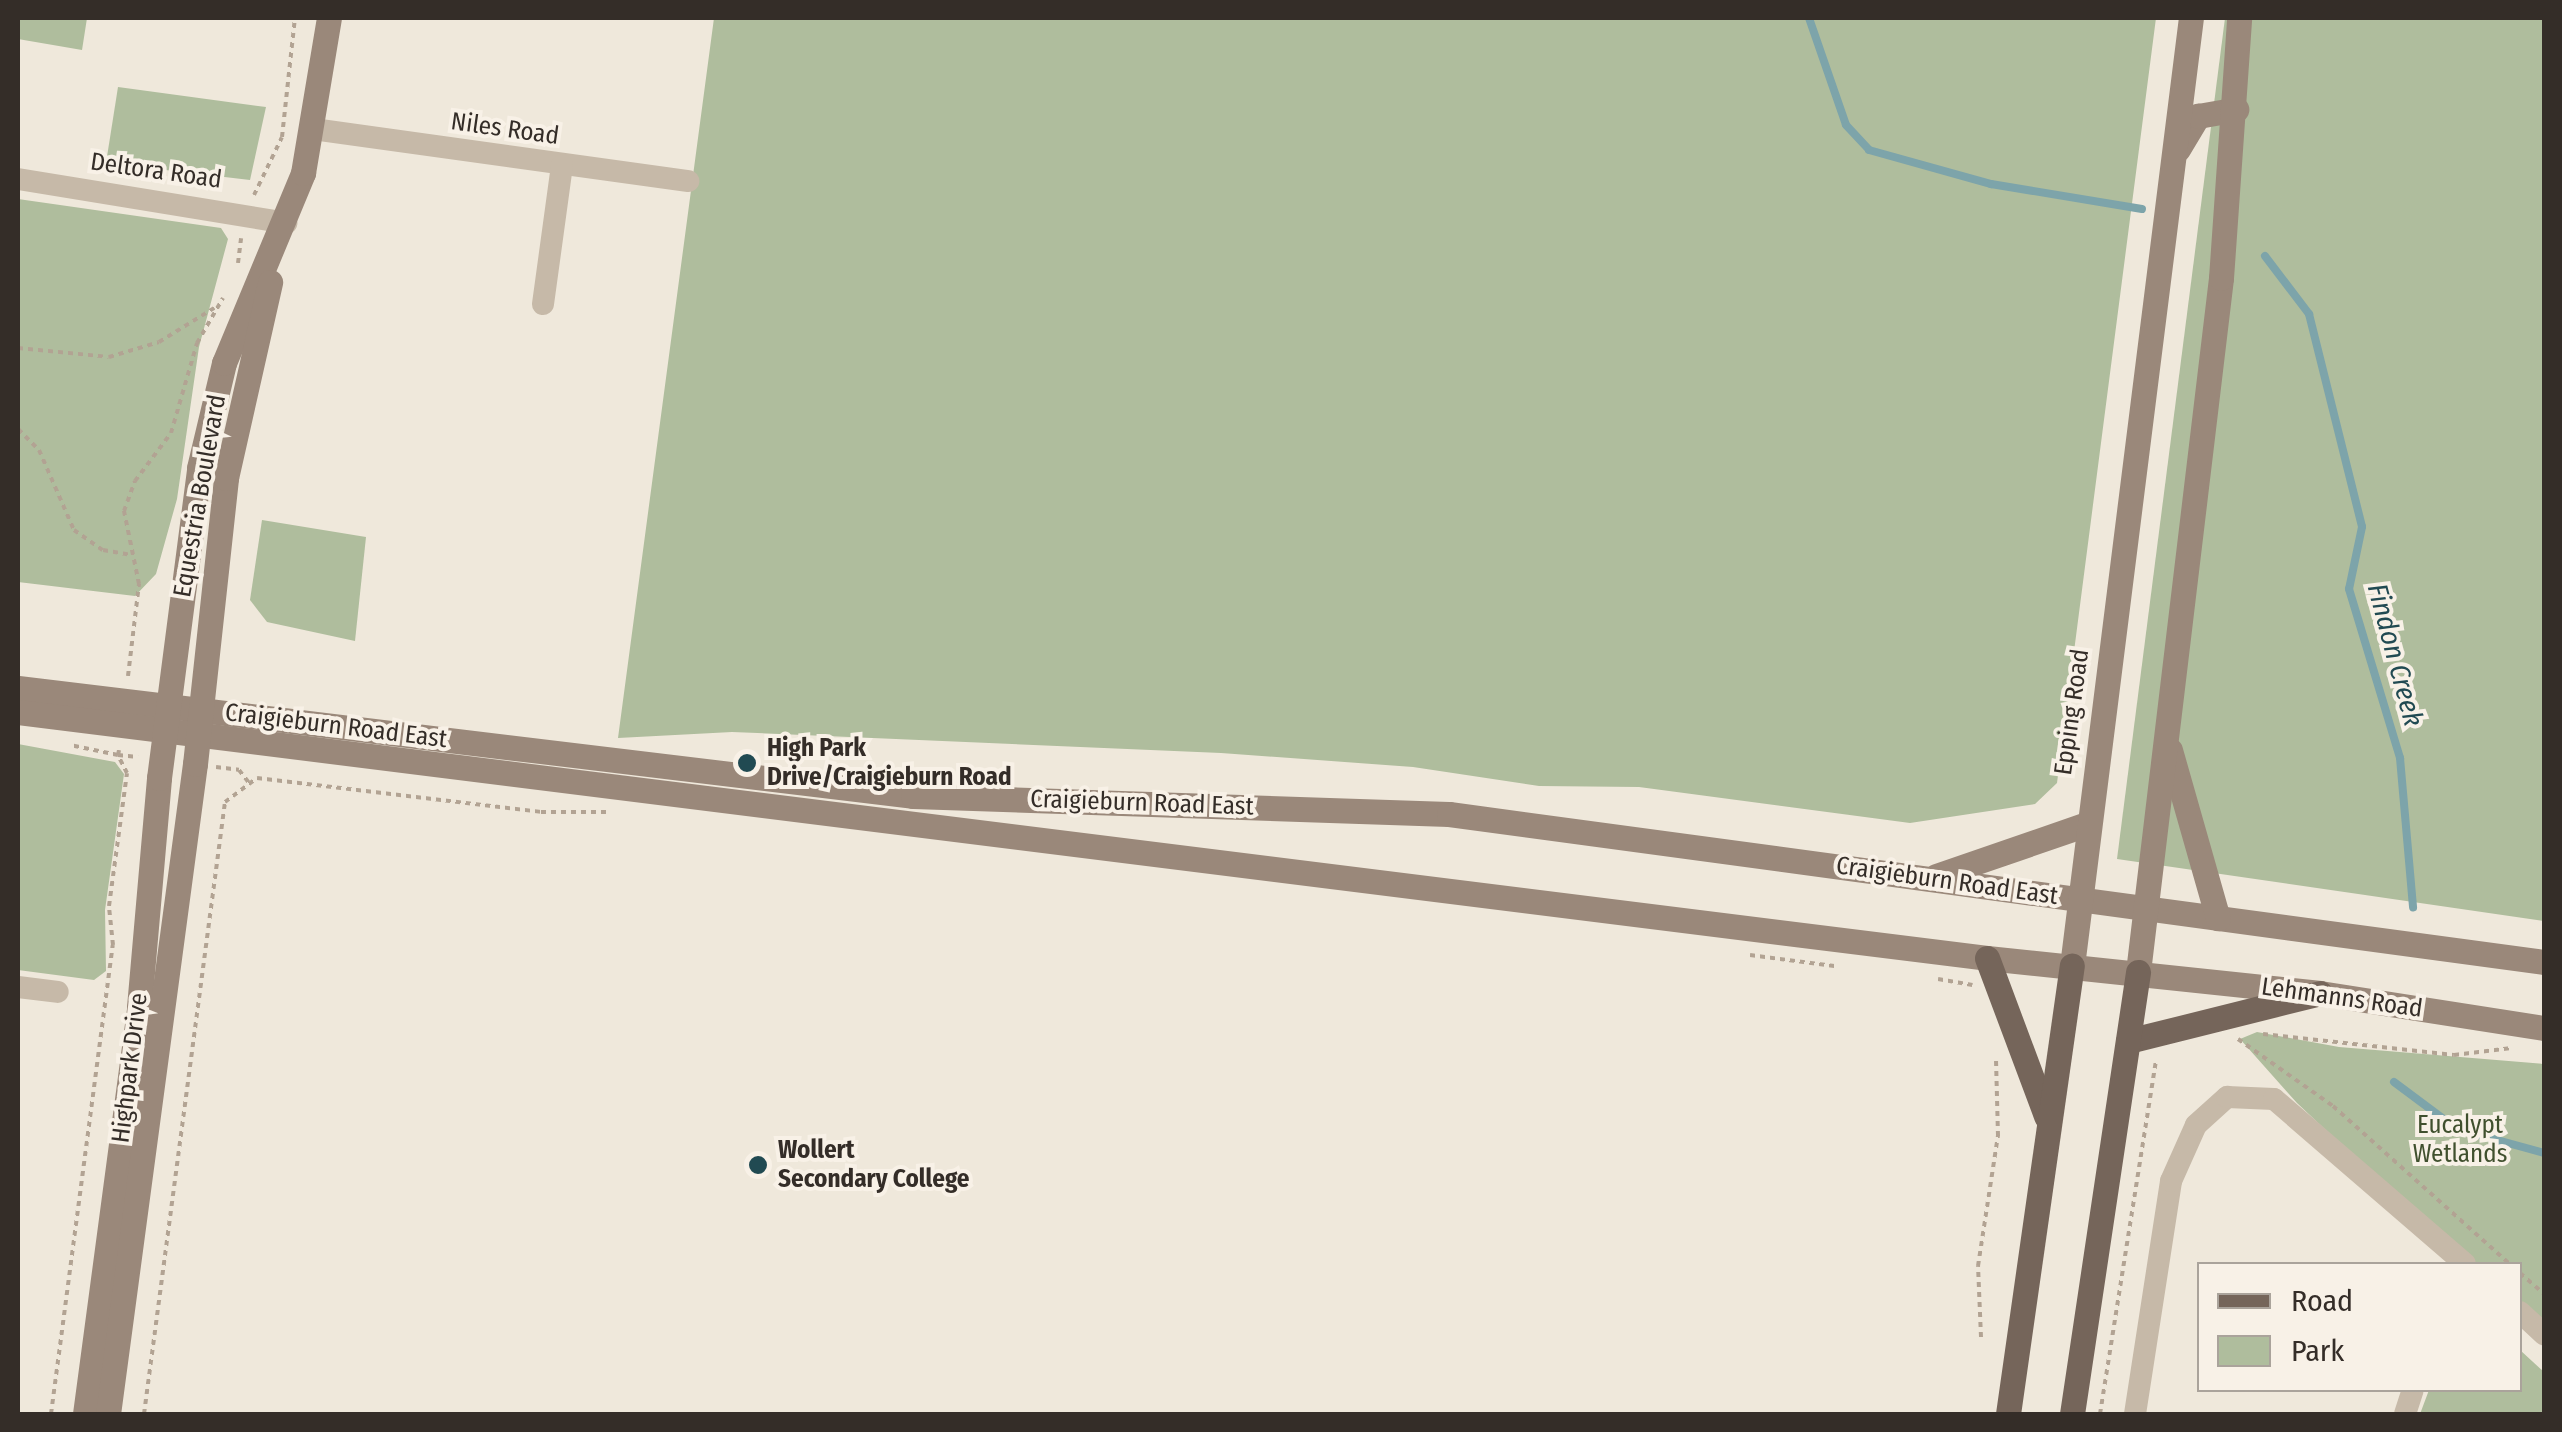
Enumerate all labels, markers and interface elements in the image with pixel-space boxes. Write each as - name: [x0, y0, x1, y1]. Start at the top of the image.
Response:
- street label: Niles Road: [449, 107, 561, 151]
- street label: Deltora Road: [88, 147, 224, 195]
- street label: Equestria Boulevard: [167, 392, 233, 600]
- water label: Findon Creek: [2360, 580, 2430, 730]
- street label: Epping Road: [2048, 647, 2096, 777]
- street label: Craigieburn Road East: [223, 697, 449, 755]
- place label: High Park Drive/Craigieburn Road: [767, 734, 1011, 793]
- marker: High Park Drive/Craigieburn Road: [736, 752, 758, 774]
- street label: Craigieburn Road East: [1030, 784, 1254, 822]
- street label: Craigieburn Road East: [1834, 851, 2060, 911]
- street label: Lehmanns Road: [2260, 972, 2424, 1024]
- street label: Highpark Drive: [106, 991, 154, 1145]
- park label: Eucalypt Wetlands: [2413, 1111, 2507, 1170]
- place label: Wollert Secondary College: [778, 1136, 969, 1195]
- marker: Wollert Secondary College: [747, 1154, 769, 1176]
- legend: [2197, 1262, 2522, 1392]
- text: Road: [2291, 1283, 2353, 1319]
- text: Park: [2291, 1333, 2344, 1369]

